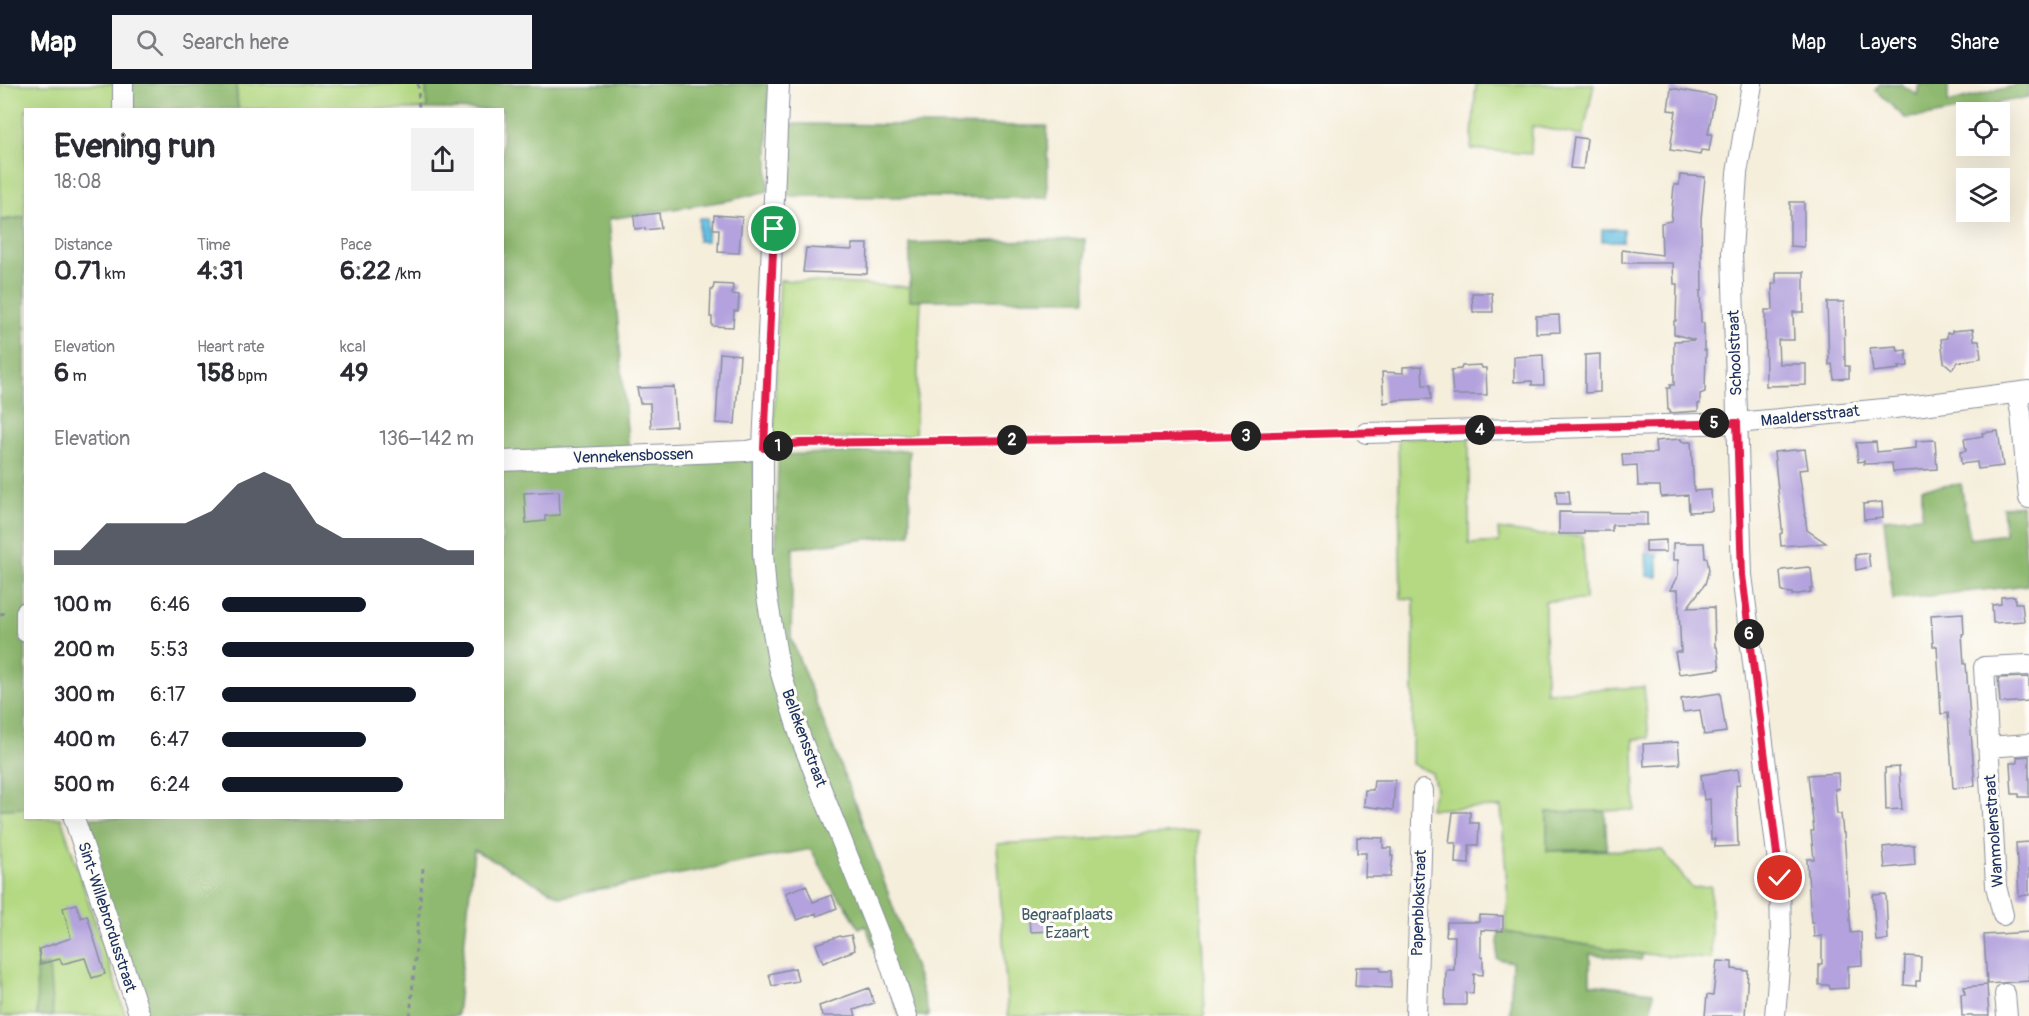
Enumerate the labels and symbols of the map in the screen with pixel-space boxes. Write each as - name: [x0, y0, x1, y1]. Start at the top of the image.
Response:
- pin: [748, 203, 799, 254]
- street label: Schoolstraat: [1723, 309, 1746, 396]
- street label: Maaldersstraat: [1760, 401, 1861, 431]
- pin: 5: [1699, 408, 1729, 438]
- pin: 4: [1465, 415, 1495, 445]
- pin: 3: [1231, 421, 1261, 451]
- pin: 2: [997, 425, 1027, 455]
- pin: 1: [763, 431, 793, 461]
- street label: Vennekensbossen: [572, 444, 694, 468]
- pin: 6: [1734, 619, 1764, 649]
- street label: Bellekensstraat: [777, 686, 831, 790]
- street label: Wanmolenstraat: [1980, 774, 2008, 888]
- street label: Sint-Willebrordusstraat: [73, 839, 141, 995]
- street label: Papenblokstraat: [1407, 849, 1431, 957]
- pin: [1754, 852, 1805, 903]
- park label: Begraafplaats Ezaart: [1021, 905, 1113, 943]

